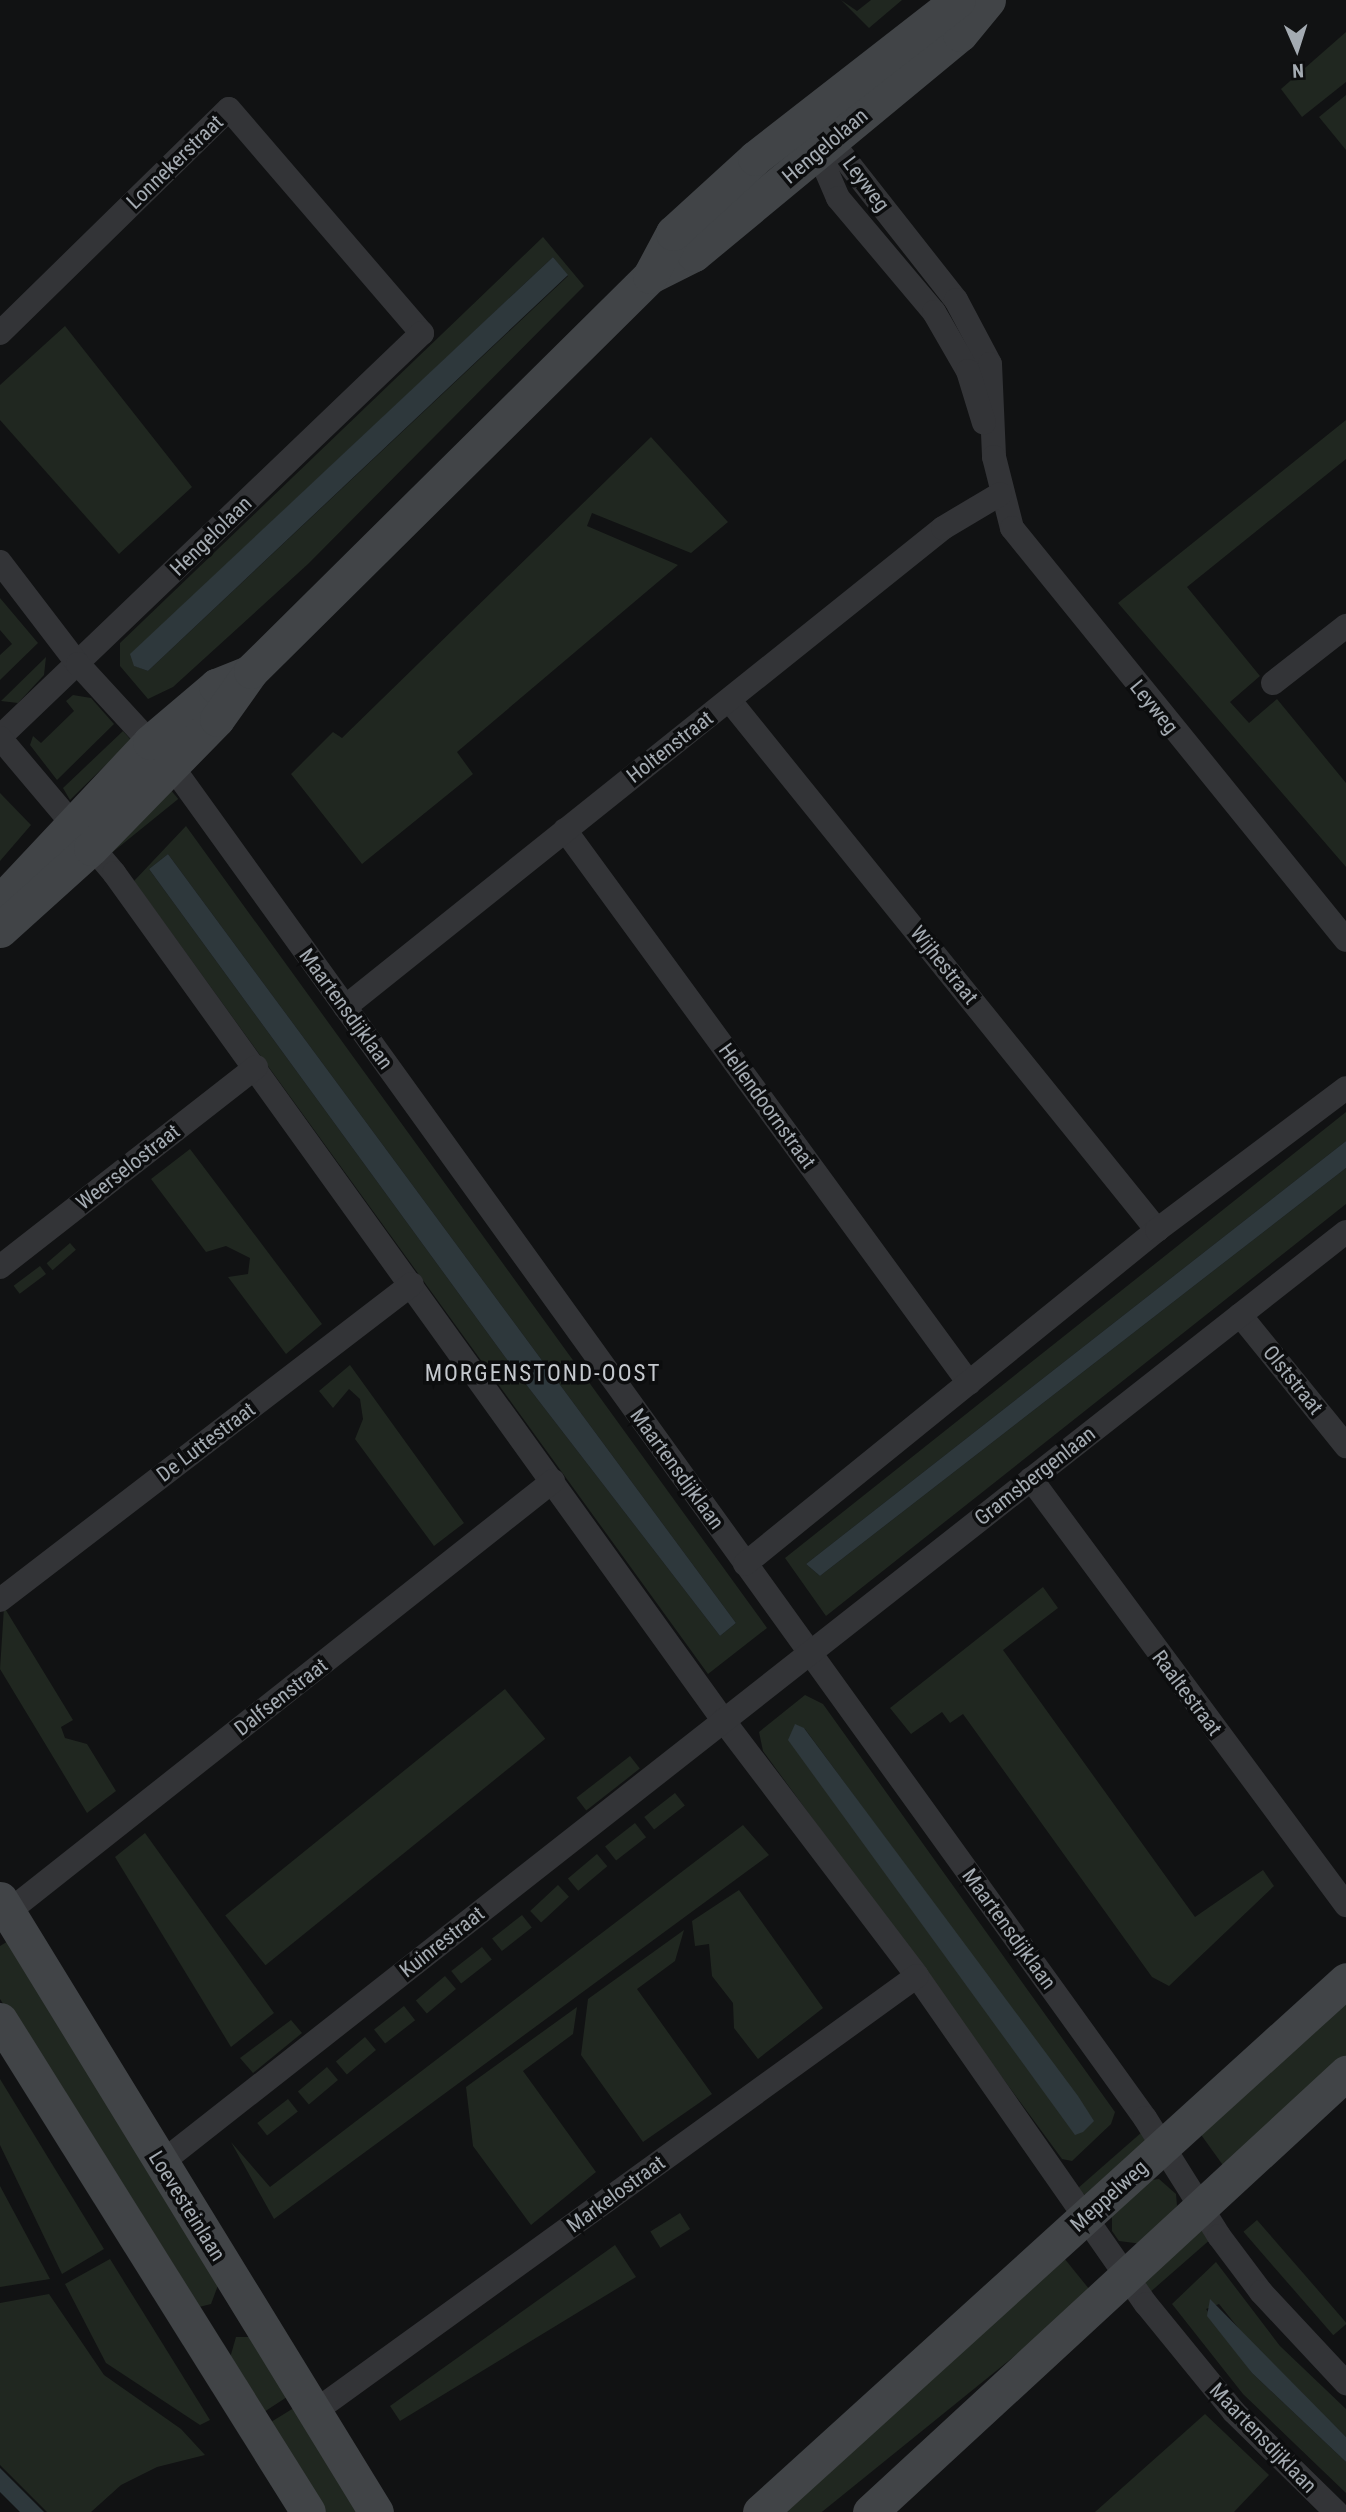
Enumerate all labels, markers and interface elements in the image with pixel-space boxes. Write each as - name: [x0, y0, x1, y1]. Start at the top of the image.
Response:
- north arrow: [1262, 14, 1332, 84]
- text: N: [1292, 59, 1305, 82]
- street label: Hengelolaan: [777, 103, 873, 189]
- street label: Lonnekerstraat: [122, 110, 228, 214]
- street label: Leyweg: [837, 152, 895, 216]
- street label: Hengelolaan: [165, 491, 257, 581]
- street label: Leyweg: [1125, 675, 1183, 739]
- street label: Holtenstraat: [622, 705, 718, 789]
- street label: Wijhestraat: [905, 921, 983, 1009]
- street label: Maartensdijklaan: [294, 944, 398, 1074]
- street label: Hellendoornstraat: [713, 1038, 821, 1174]
- street label: Weerselostraat: [71, 1119, 185, 1215]
- street label: Olststraat: [1258, 1340, 1328, 1420]
- district label: MORGENSTOND-OOST: [427, 1360, 659, 1388]
- street label: De Luttestraat: [152, 1397, 260, 1487]
- street label: Maartensdijklaan: [625, 1404, 729, 1534]
- street label: Gramsbergenlaan: [970, 1421, 1100, 1531]
- street label: Raaltestraat: [1147, 1645, 1227, 1741]
- street label: Dalfsenstraat: [229, 1653, 333, 1741]
- street label: Maartensdijklaan: [957, 1864, 1061, 1994]
- street label: Kuinrestraat: [395, 1901, 489, 1983]
- street label: Loevesteinlaan: [143, 2146, 231, 2266]
- street label: Markelostraat: [562, 2150, 670, 2238]
- street label: Meppelweg: [1065, 2155, 1153, 2237]
- street label: Maartensdijklaan: [1204, 2378, 1322, 2498]

